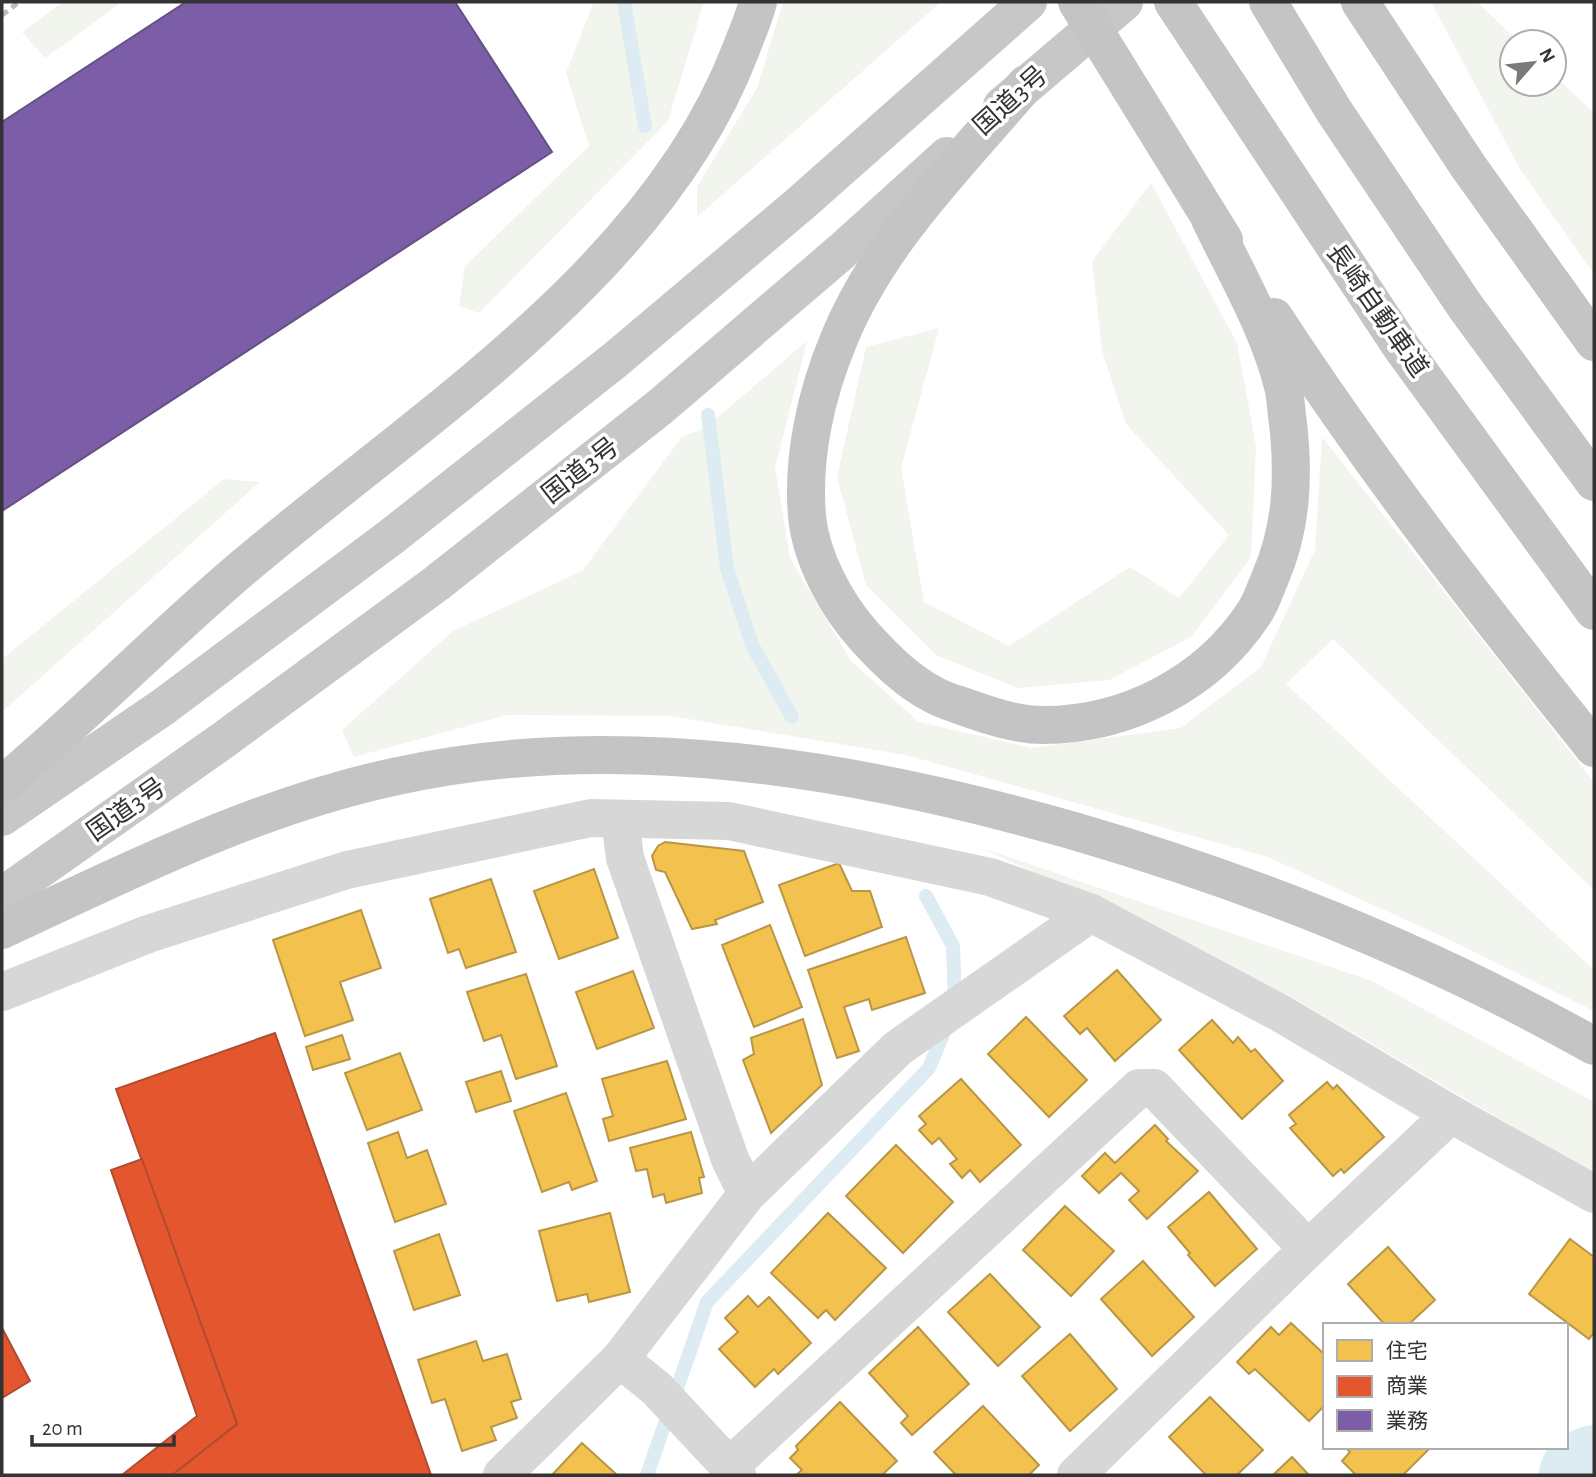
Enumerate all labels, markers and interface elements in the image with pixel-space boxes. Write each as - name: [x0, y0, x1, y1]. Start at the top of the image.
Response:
- north arrow: [1498, 28, 1568, 98]
- text: N: [1535, 45, 1558, 66]
- street label: 国道3号: [968, 61, 1052, 140]
- street label: 長崎自動車道: [1322, 238, 1434, 382]
- street label: 国道3号: [537, 432, 624, 508]
- street label: 国道3号: [82, 773, 170, 846]
- legend: [1323, 1323, 1568, 1449]
- text: 住宅: [1386, 1340, 1428, 1362]
- text: 商業: [1386, 1375, 1428, 1397]
- scale bar: [32, 1404, 173, 1448]
- text: 業務: [1386, 1410, 1428, 1432]
- text: 20 m: [42, 1418, 83, 1439]

